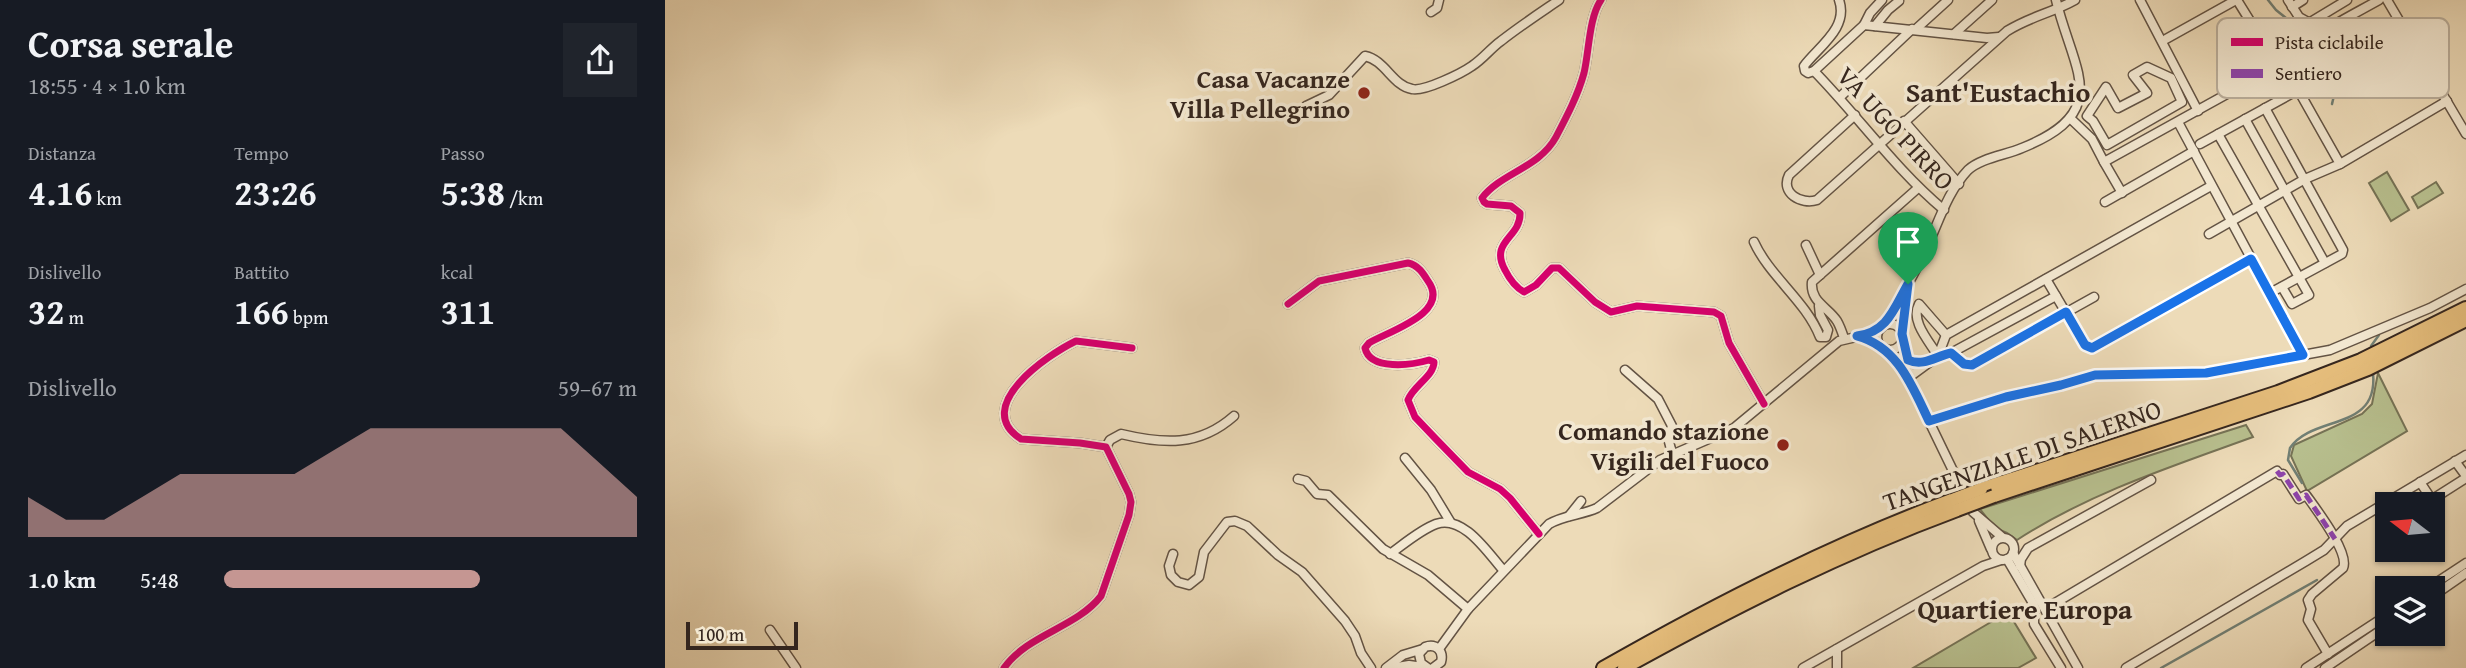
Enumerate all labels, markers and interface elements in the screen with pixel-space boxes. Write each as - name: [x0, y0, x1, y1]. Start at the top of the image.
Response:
- text: Corsa serale: [28, 15, 233, 71]
- legend: [2217, 18, 2449, 98]
- button: share: [563, 23, 637, 97]
- text: Pista ciclabile: [2275, 28, 2384, 56]
- street label: VA UGO PIRRO: [1828, 57, 1964, 199]
- place label: Casa Vacanze Villa Pellegrino: [1170, 59, 1350, 128]
- text: Sentiero: [2275, 59, 2342, 87]
- text: 18:55 · 4 × 1.0 km: [28, 69, 186, 102]
- district label: Sant'Eustachio: [1906, 71, 2090, 112]
- marker: Casa Vacanze Villa Pellegrino: [1356, 85, 1372, 101]
- text: Distanza: [28, 139, 96, 167]
- text: Tempo: [234, 139, 289, 167]
- text: Passo: [441, 139, 485, 167]
- text: 4.16: [28, 167, 92, 218]
- text: 23:26: [234, 167, 317, 218]
- text: 5:38: [441, 167, 505, 218]
- text: km: [92, 184, 122, 212]
- text: /km: [505, 184, 543, 212]
- pin: [1878, 212, 1938, 284]
- icon: arrive: [1889, 223, 1927, 261]
- text: Dislivello: [28, 258, 101, 286]
- text: Battito: [234, 258, 289, 286]
- text: kcal: [441, 258, 473, 286]
- text: 32: [28, 286, 64, 337]
- text: 166: [234, 286, 289, 337]
- text: 311: [441, 286, 495, 337]
- text: m: [64, 303, 84, 331]
- text: bpm: [289, 303, 329, 331]
- text: Dislivello: [28, 371, 117, 404]
- text: 59–67 m: [558, 371, 637, 404]
- street label: TANGENZIALE DI SALERNO: [1878, 389, 2166, 521]
- place label: Comando stazione Vigili del Fuoco: [1558, 411, 1769, 480]
- marker: Comando stazione Vigili del Fuoco: [1775, 437, 1791, 453]
- north arrow: [2375, 492, 2445, 562]
- map controls: [2375, 492, 2445, 646]
- text: 1.0 km: [28, 563, 96, 596]
- text: 5:48: [140, 563, 179, 596]
- button: layers: [2375, 576, 2445, 646]
- district label: Quartiere Europa: [1918, 588, 2133, 629]
- scale bar: [686, 619, 798, 651]
- text: 100 m: [697, 620, 744, 648]

